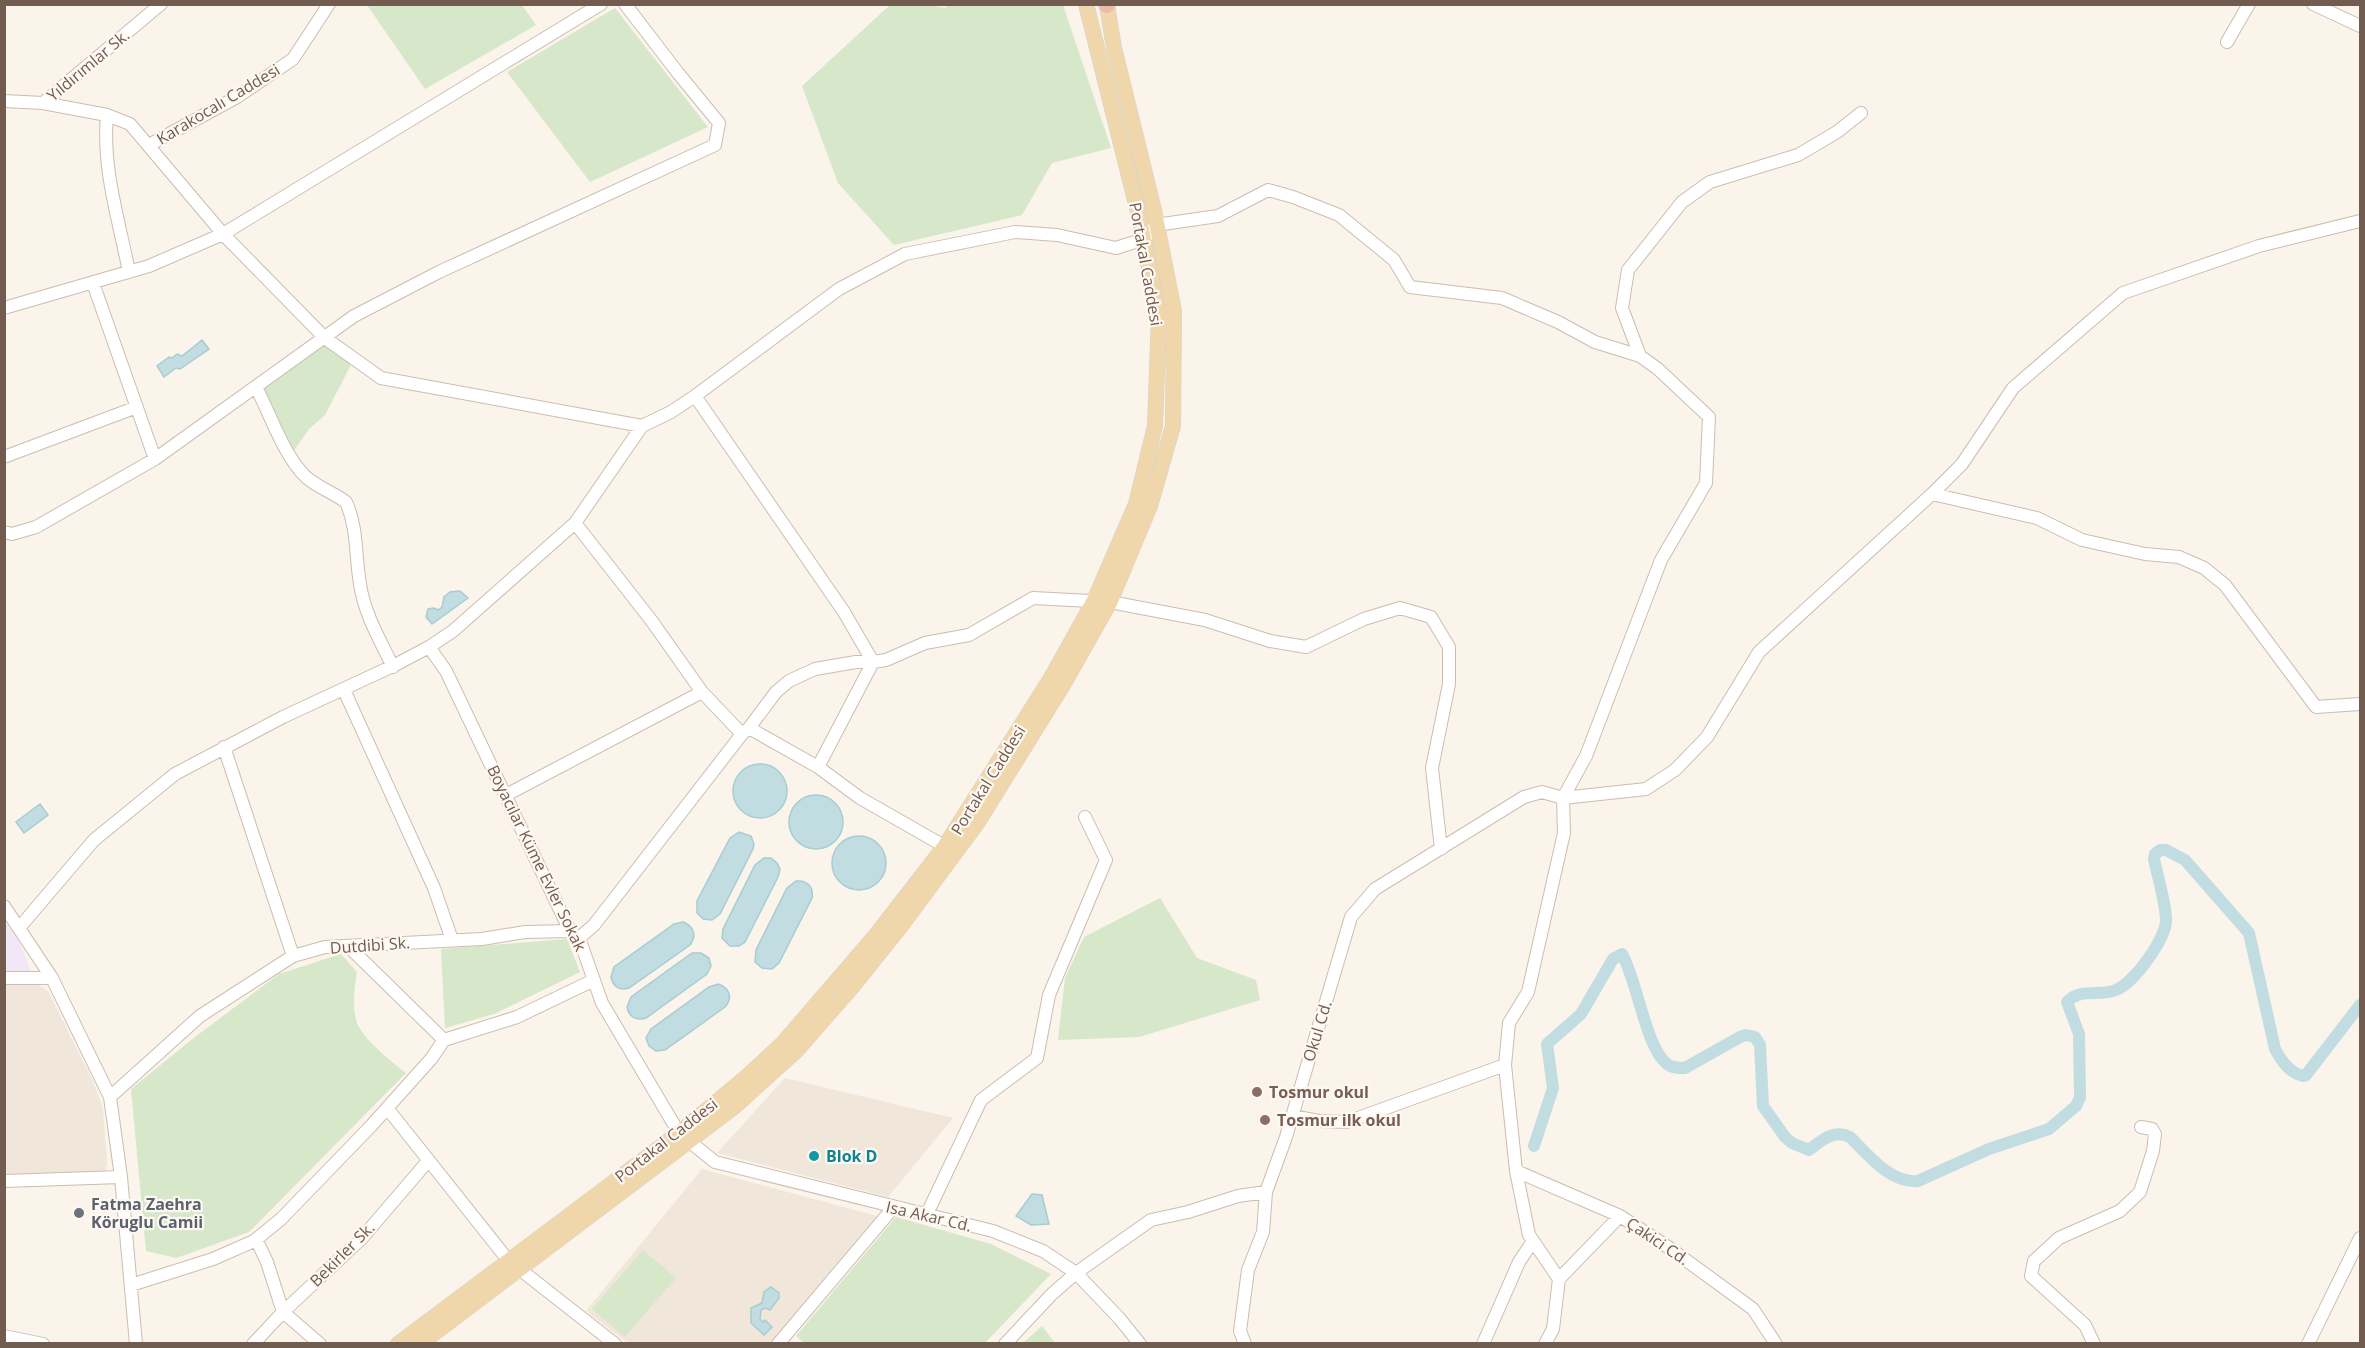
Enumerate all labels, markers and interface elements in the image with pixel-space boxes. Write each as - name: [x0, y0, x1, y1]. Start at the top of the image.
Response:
- street label: Yıldırımlar Sk.: [42, 24, 134, 106]
- street label: Karakocalı Caddesi: [152, 58, 284, 150]
- street label: Portakal Caddesi: [1124, 201, 1168, 327]
- street label: Portakal Caddesi: [946, 721, 1030, 839]
- street label: Boyacılar Küme Evler Sokak: [482, 761, 592, 955]
- street label: Dutdibi Sk.: [329, 931, 411, 959]
- street label: Okul Cd.: [1297, 998, 1337, 1064]
- place label: Tosmur okul: [1269, 1081, 1369, 1103]
- marker: Tosmur okul: [1250, 1085, 1264, 1099]
- street label: Portakal Caddesi: [610, 1093, 722, 1187]
- place label: Tosmur ilk okul: [1277, 1109, 1401, 1131]
- marker: Tosmur ilk okul: [1258, 1113, 1272, 1127]
- place label: Blok D: [826, 1145, 877, 1167]
- marker: Blok D: [807, 1149, 821, 1163]
- place label: Fatma Zaehra Köruglu Camii: [91, 1193, 203, 1233]
- street label: Isa Akar Cd.: [884, 1195, 974, 1237]
- marker: Fatma Zaehra Köruglu Camii: [72, 1206, 86, 1220]
- street label: Çakici Cd.: [1622, 1212, 1694, 1270]
- street label: Bekirler Sk.: [305, 1217, 379, 1291]

